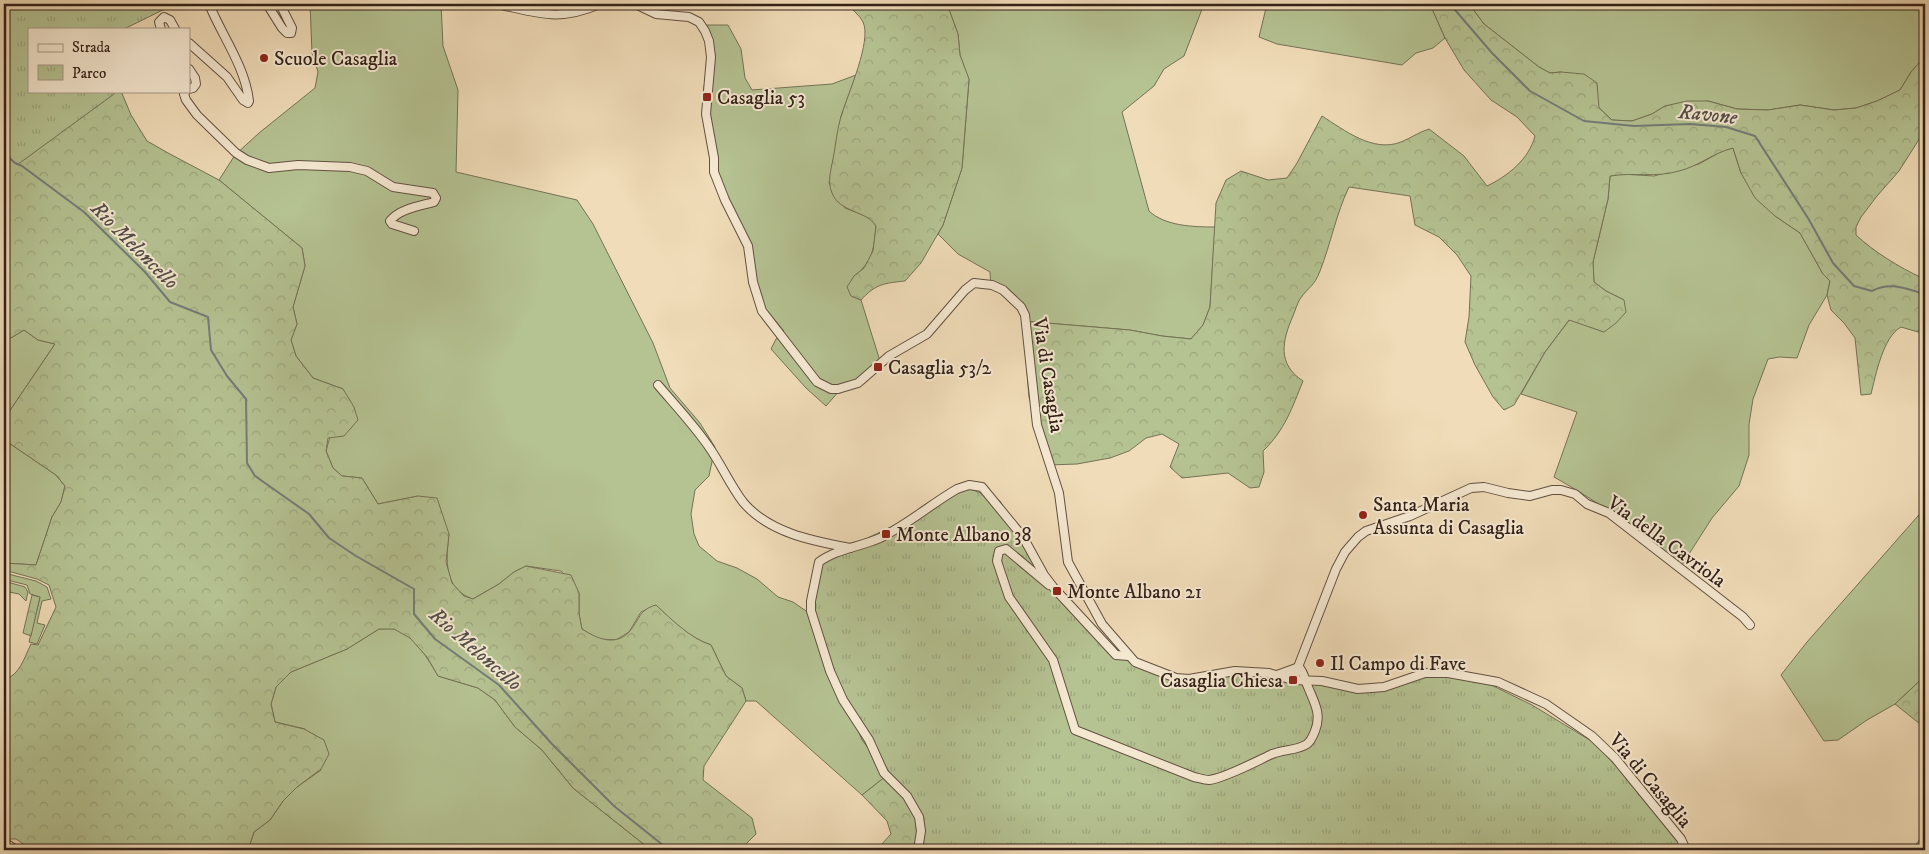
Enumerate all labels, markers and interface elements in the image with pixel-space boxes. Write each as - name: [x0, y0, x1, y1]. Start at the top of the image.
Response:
- legend: [28, 28, 190, 92]
- text: Strada: [72, 38, 111, 57]
- place label: Scuole Casaglia: [274, 47, 398, 72]
- marker: Scuole Casaglia: [258, 52, 270, 64]
- text: Parco: [72, 64, 106, 83]
- place label: Casaglia 53: [717, 86, 805, 111]
- marker: Casaglia 53: [701, 91, 713, 103]
- water label: Ravone: [1676, 99, 1739, 131]
- water label: Rio Meloncello: [84, 195, 184, 295]
- street label: Via di Casaglia: [1026, 315, 1069, 435]
- place label: Casaglia 53/2: [888, 356, 991, 381]
- marker: Casaglia 53/2: [872, 361, 884, 373]
- street label: Via della Cavriola: [1601, 490, 1731, 594]
- place label: Santa Maria Assunta di Casaglia: [1373, 493, 1525, 541]
- marker: Santa Maria Assunta di Casaglia: [1357, 509, 1369, 521]
- place label: Monte Albano 38: [896, 523, 1032, 548]
- marker: Monte Albano 38: [880, 528, 892, 540]
- place label: Monte Albano 21: [1067, 580, 1202, 605]
- marker: Monte Albano 21: [1051, 585, 1063, 597]
- water label: Rio Meloncello: [423, 602, 527, 697]
- place label: Il Campo di Fave: [1330, 652, 1466, 677]
- marker: Il Campo di Fave: [1314, 657, 1326, 669]
- place label: Casaglia Chiesa: [1160, 669, 1283, 694]
- marker: Casaglia Chiesa: [1287, 674, 1299, 686]
- street label: Via di Casaglia: [1602, 728, 1697, 834]

